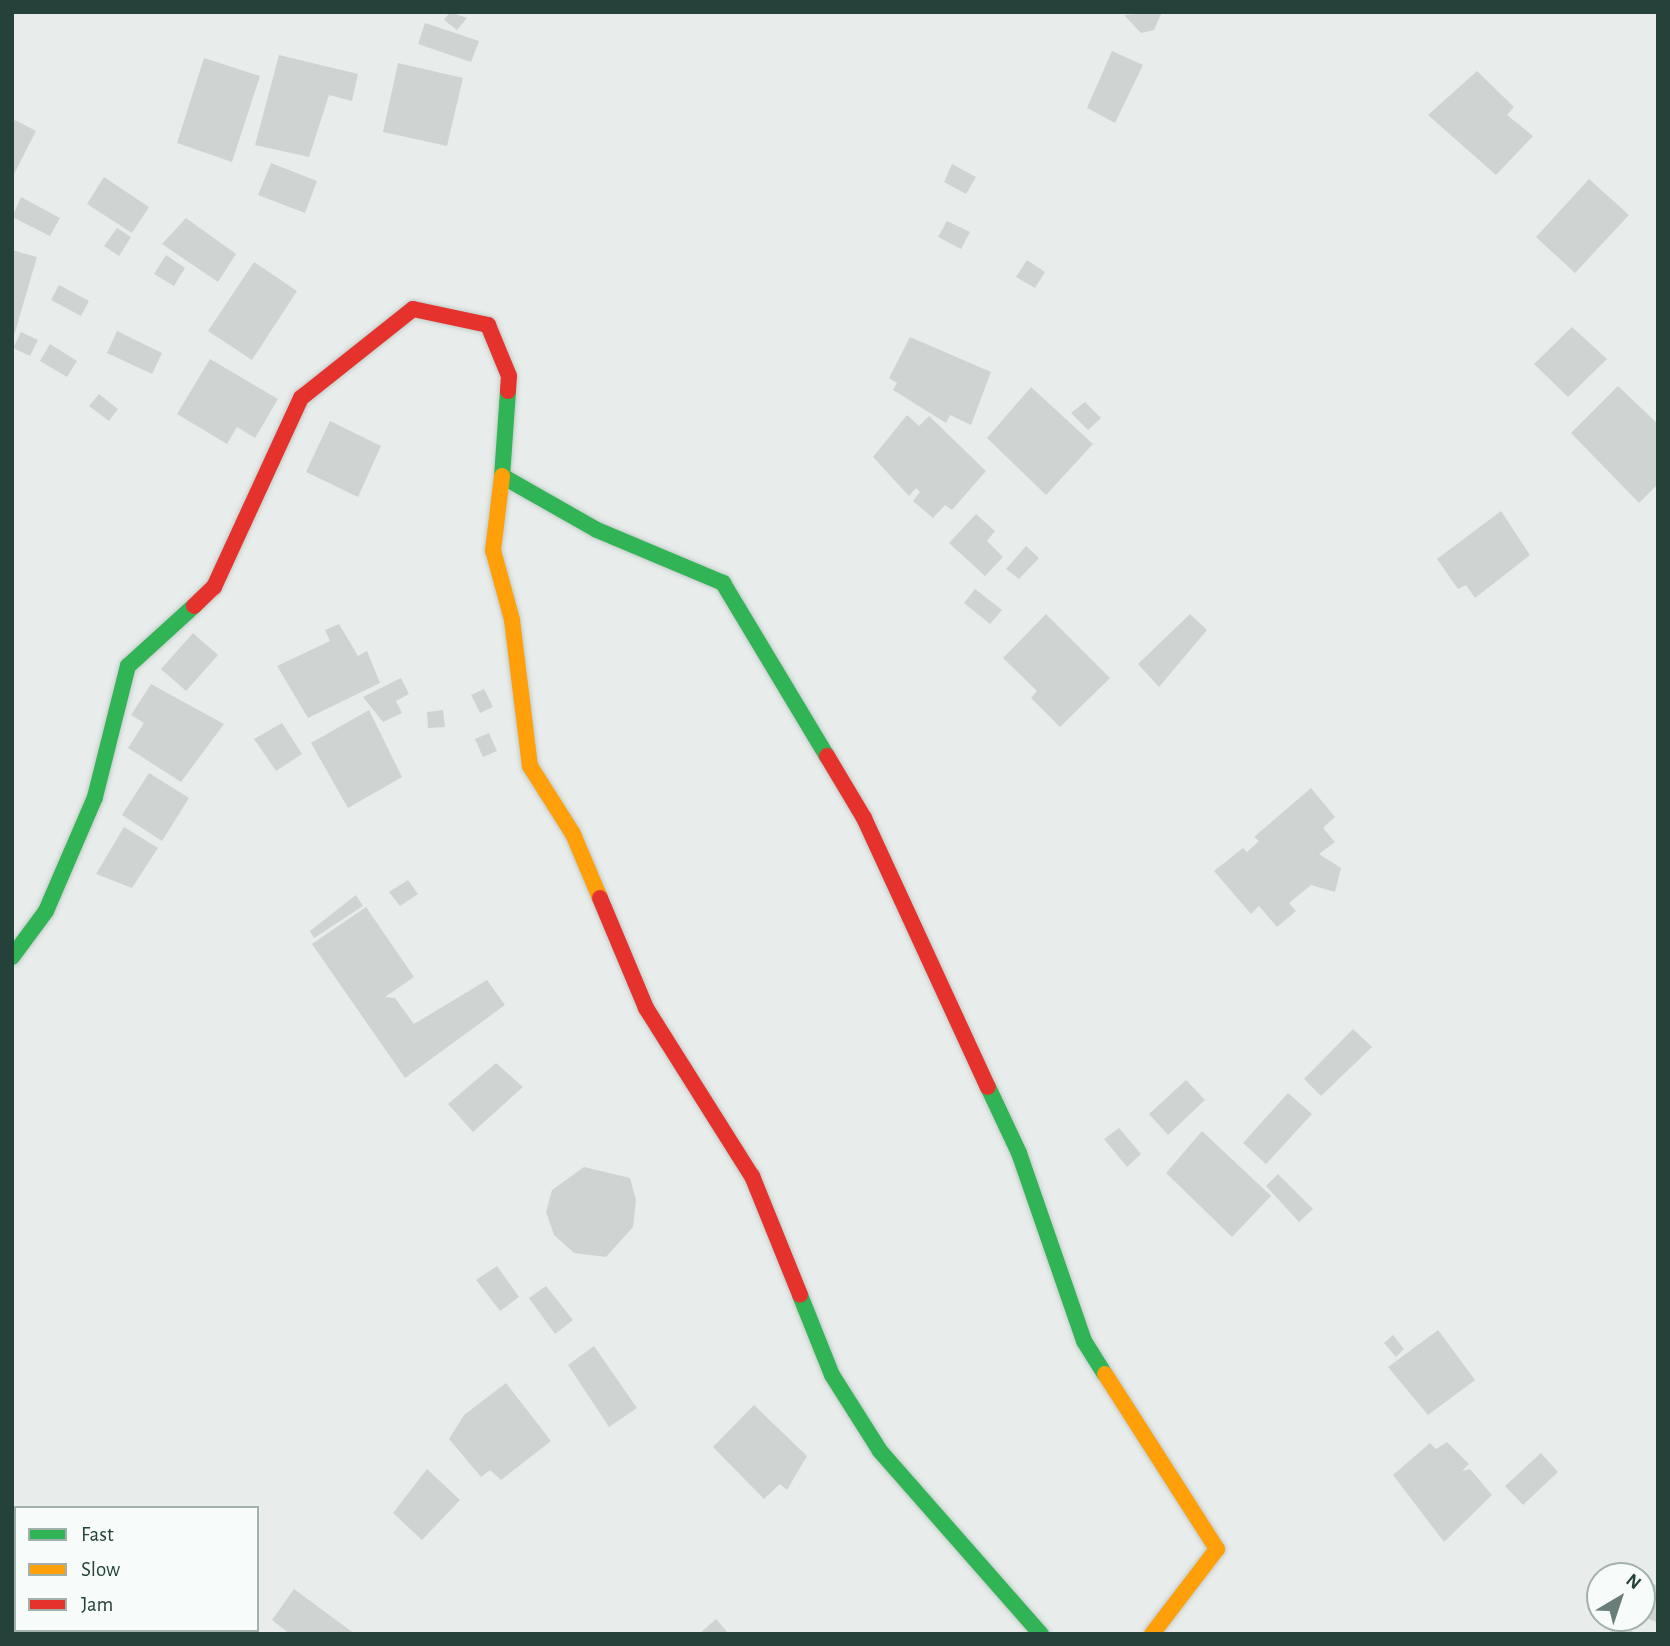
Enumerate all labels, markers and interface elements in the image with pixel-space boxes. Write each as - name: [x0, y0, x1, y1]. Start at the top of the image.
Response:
- legend: [14, 1506, 259, 1632]
- text: Fast: [81, 1524, 114, 1545]
- text: Slow: [81, 1559, 120, 1580]
- north arrow: [1586, 1562, 1656, 1632]
- text: N: [1622, 1570, 1644, 1593]
- text: Jam: [81, 1594, 113, 1615]

